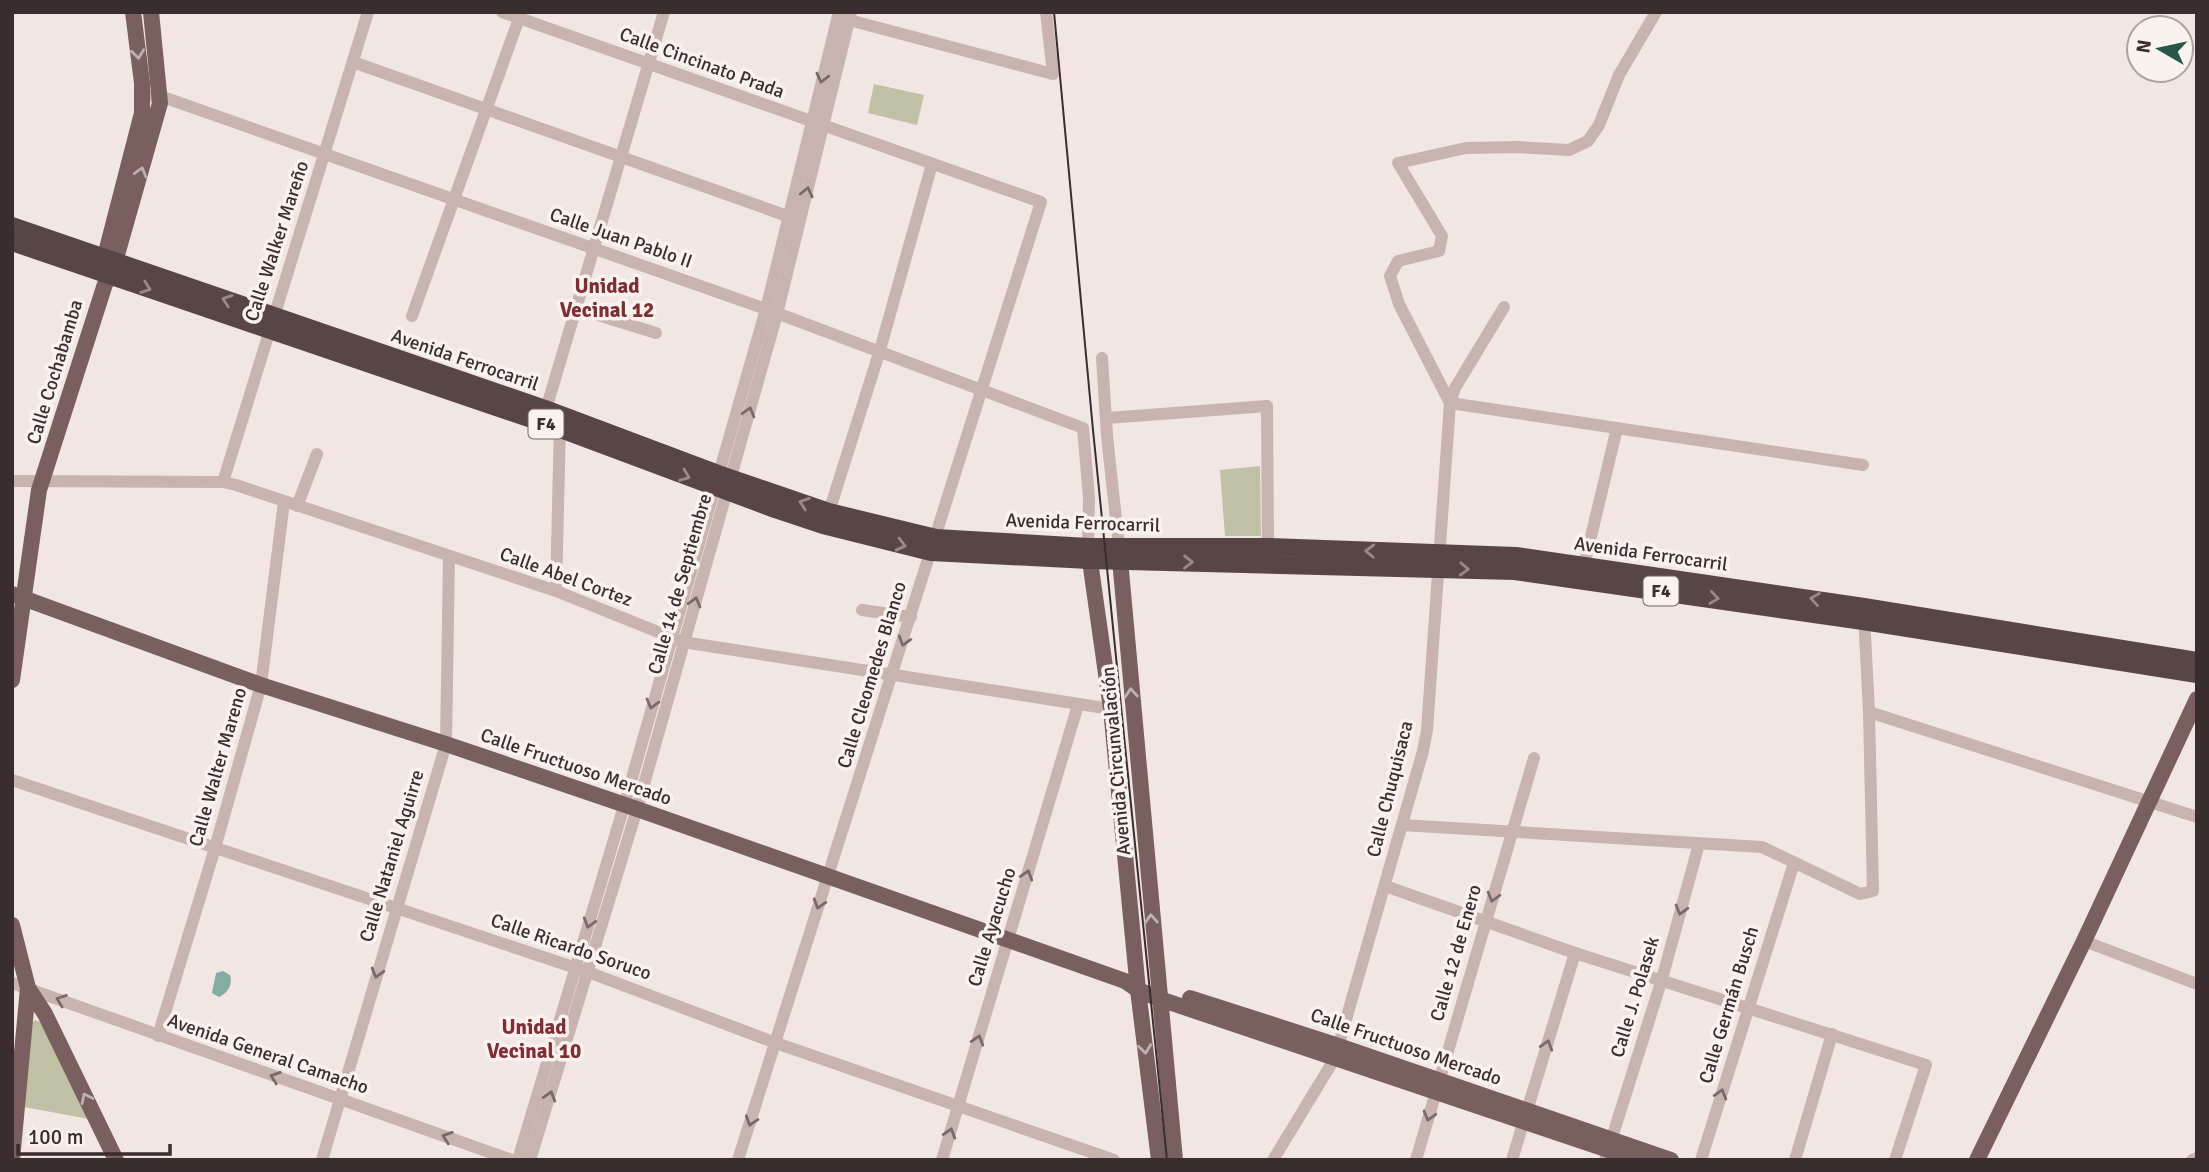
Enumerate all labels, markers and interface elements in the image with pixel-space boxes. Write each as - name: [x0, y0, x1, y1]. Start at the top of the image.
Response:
- north arrow: [2125, 14, 2195, 84]
- street label: Calle Cincinato Prada: [616, 22, 788, 104]
- text: N: [2131, 38, 2157, 55]
- one-way arrow: [131, 48, 146, 60]
- one-way arrow: [816, 72, 830, 84]
- street label: Calle Walker Mareño: [240, 158, 314, 324]
- one-way arrow: [133, 166, 147, 178]
- one-way arrow: [799, 186, 813, 198]
- street label: Calle Juan Pablo II: [547, 202, 695, 274]
- district label: Unidad Vecinal 12: [560, 273, 654, 323]
- one-way arrow: [140, 280, 152, 294]
- one-way arrow: [222, 294, 234, 308]
- street label: Calle Cochabamba: [22, 297, 88, 447]
- street label: Avenida Ferrocarril: [388, 323, 542, 397]
- one-way arrow: [741, 406, 755, 418]
- road number: F4: [528, 410, 564, 438]
- one-way arrow: [678, 468, 690, 482]
- street label: Calle 14 de Septiembre: [643, 491, 717, 677]
- one-way arrow: [799, 497, 811, 511]
- street label: Avenida Ferrocarril: [1005, 508, 1161, 538]
- street label: Avenida Ferrocarril: [1573, 531, 1729, 577]
- one-way arrow: [895, 537, 907, 551]
- street label: Calle Abel Cortez: [496, 542, 636, 612]
- one-way arrow: [1364, 544, 1375, 559]
- one-way arrow: [1183, 555, 1194, 570]
- one-way arrow: [1459, 562, 1470, 577]
- road number: F4: [1644, 576, 1678, 606]
- street label: Calle Cleomedes Blanco: [832, 579, 912, 771]
- one-way arrow: [1708, 591, 1720, 606]
- one-way arrow: [1809, 592, 1821, 607]
- one-way arrow: [687, 596, 701, 608]
- one-way arrow: [897, 635, 912, 647]
- street label: Avenida Circunvalación: [1096, 666, 1136, 856]
- street label: Calle Walter Mareno: [184, 685, 252, 849]
- one-way arrow: [1124, 687, 1139, 698]
- one-way arrow: [646, 698, 660, 710]
- street label: Calle Chuquisaca: [1361, 718, 1419, 860]
- street label: Calle Fructuoso Mercado: [477, 723, 675, 811]
- street label: Calle Nataniel Aguirre: [354, 767, 430, 945]
- street label: Calle Ayacucho: [962, 864, 1022, 990]
- one-way arrow: [1019, 869, 1034, 881]
- street label: Calle 12 de Enero: [1425, 882, 1487, 1024]
- one-way arrow: [1486, 891, 1501, 903]
- one-way arrow: [813, 898, 828, 910]
- one-way arrow: [1675, 904, 1689, 916]
- street label: Calle Ricardo Soruco: [488, 908, 654, 986]
- one-way arrow: [1144, 913, 1159, 924]
- one-way arrow: [583, 917, 598, 929]
- street label: Calle Germán Busch: [1694, 924, 1764, 1086]
- street label: Calle J. Polasek: [1605, 933, 1665, 1060]
- one-way arrow: [371, 966, 386, 978]
- one-way arrow: [56, 994, 68, 1008]
- street label: Calle Fructuoso Mercado: [1307, 1003, 1505, 1091]
- street label: Avenida General Camacho: [164, 1008, 372, 1100]
- district label: Unidad Vecinal 10: [487, 1014, 581, 1064]
- one-way arrow: [969, 1034, 984, 1046]
- one-way arrow: [1538, 1039, 1553, 1051]
- one-way arrow: [1138, 1043, 1153, 1055]
- one-way arrow: [270, 1071, 282, 1085]
- one-way arrow: [1712, 1089, 1727, 1101]
- one-way arrow: [542, 1090, 556, 1103]
- one-way arrow: [81, 1093, 95, 1105]
- one-way arrow: [1422, 1109, 1437, 1121]
- scale bar: [18, 1112, 170, 1156]
- one-way arrow: [744, 1115, 759, 1127]
- text: 100 m: [28, 1124, 83, 1150]
- one-way arrow: [942, 1127, 956, 1139]
- one-way arrow: [442, 1131, 454, 1145]

